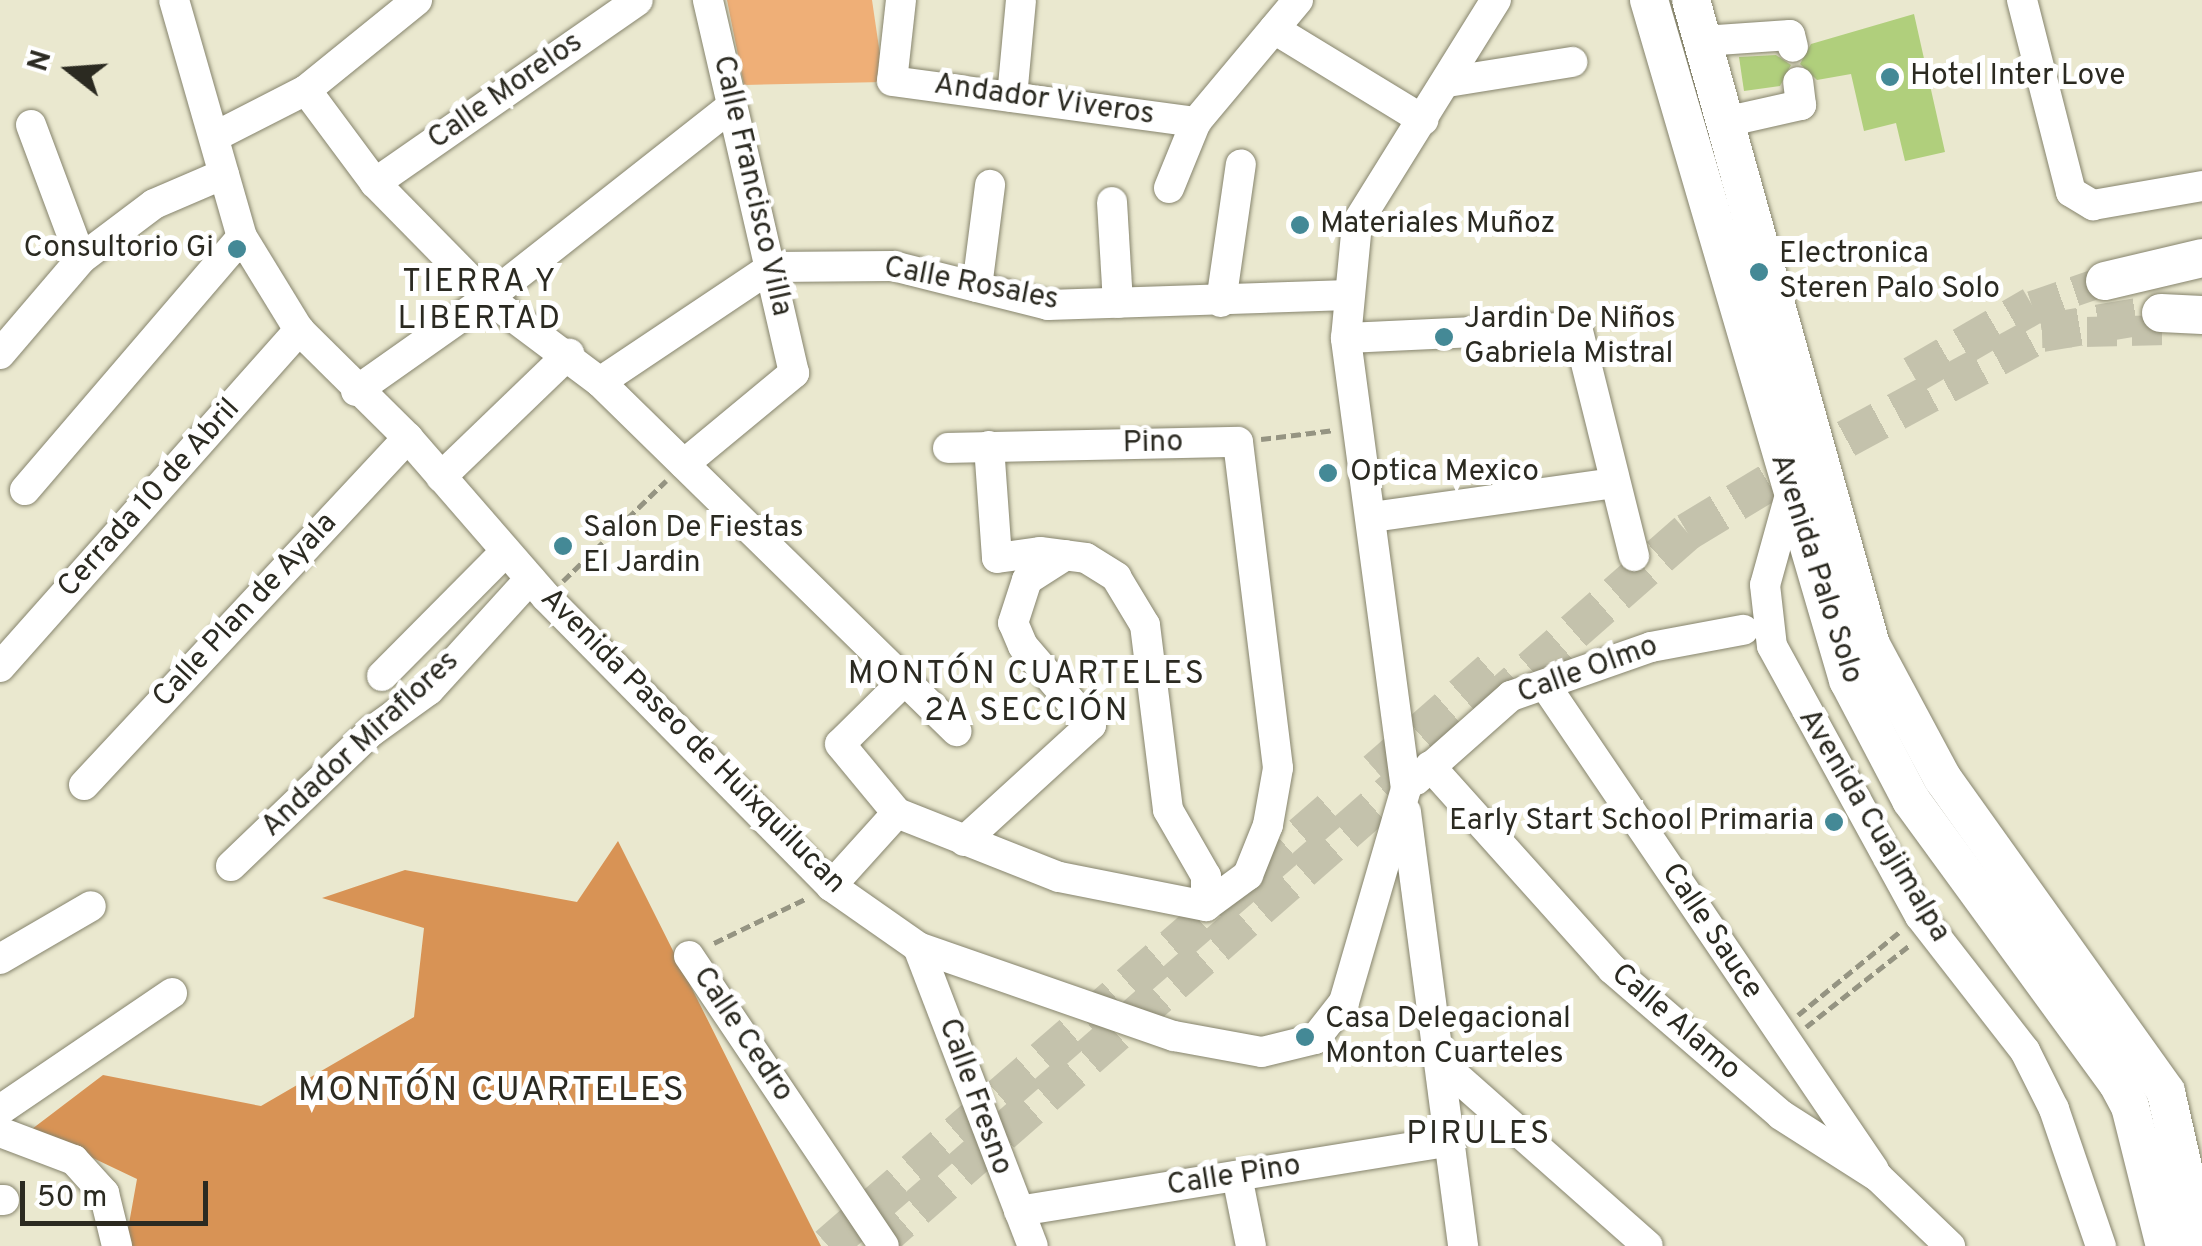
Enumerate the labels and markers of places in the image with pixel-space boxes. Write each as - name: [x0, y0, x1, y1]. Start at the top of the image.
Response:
- place label: Hotel Inter Love: [1910, 59, 2125, 95]
- marker: Hotel Inter Love: [1879, 66, 1901, 88]
- place label: Materiales Muñoz: [1320, 207, 1555, 243]
- marker: Materiales Muñoz: [1289, 214, 1311, 236]
- place label: Consultorio Gi: [24, 231, 214, 267]
- marker: Consultorio Gi: [224, 236, 250, 262]
- place label: Electronica Steren Palo Solo: [1779, 237, 2000, 308]
- marker: Electronica Steren Palo Solo: [1748, 261, 1770, 283]
- place label: Jardin De Niños Gabriela Mistral: [1464, 302, 1675, 372]
- marker: Jardin De Niños Gabriela Mistral: [1433, 326, 1455, 348]
- place label: Optica Mexico: [1350, 455, 1539, 491]
- marker: Optica Mexico: [1315, 460, 1341, 486]
- place label: Salon De Fiestas El Jardin: [583, 511, 803, 582]
- marker: Salon De Fiestas El Jardin: [552, 535, 574, 557]
- place label: Early Start School Primaria: [1449, 804, 1814, 840]
- marker: Early Start School Primaria: [1823, 811, 1845, 833]
- place label: Casa Delegacional Monton Cuarteles: [1325, 1002, 1571, 1072]
- marker: Casa Delegacional Monton Cuarteles: [1294, 1026, 1316, 1048]

